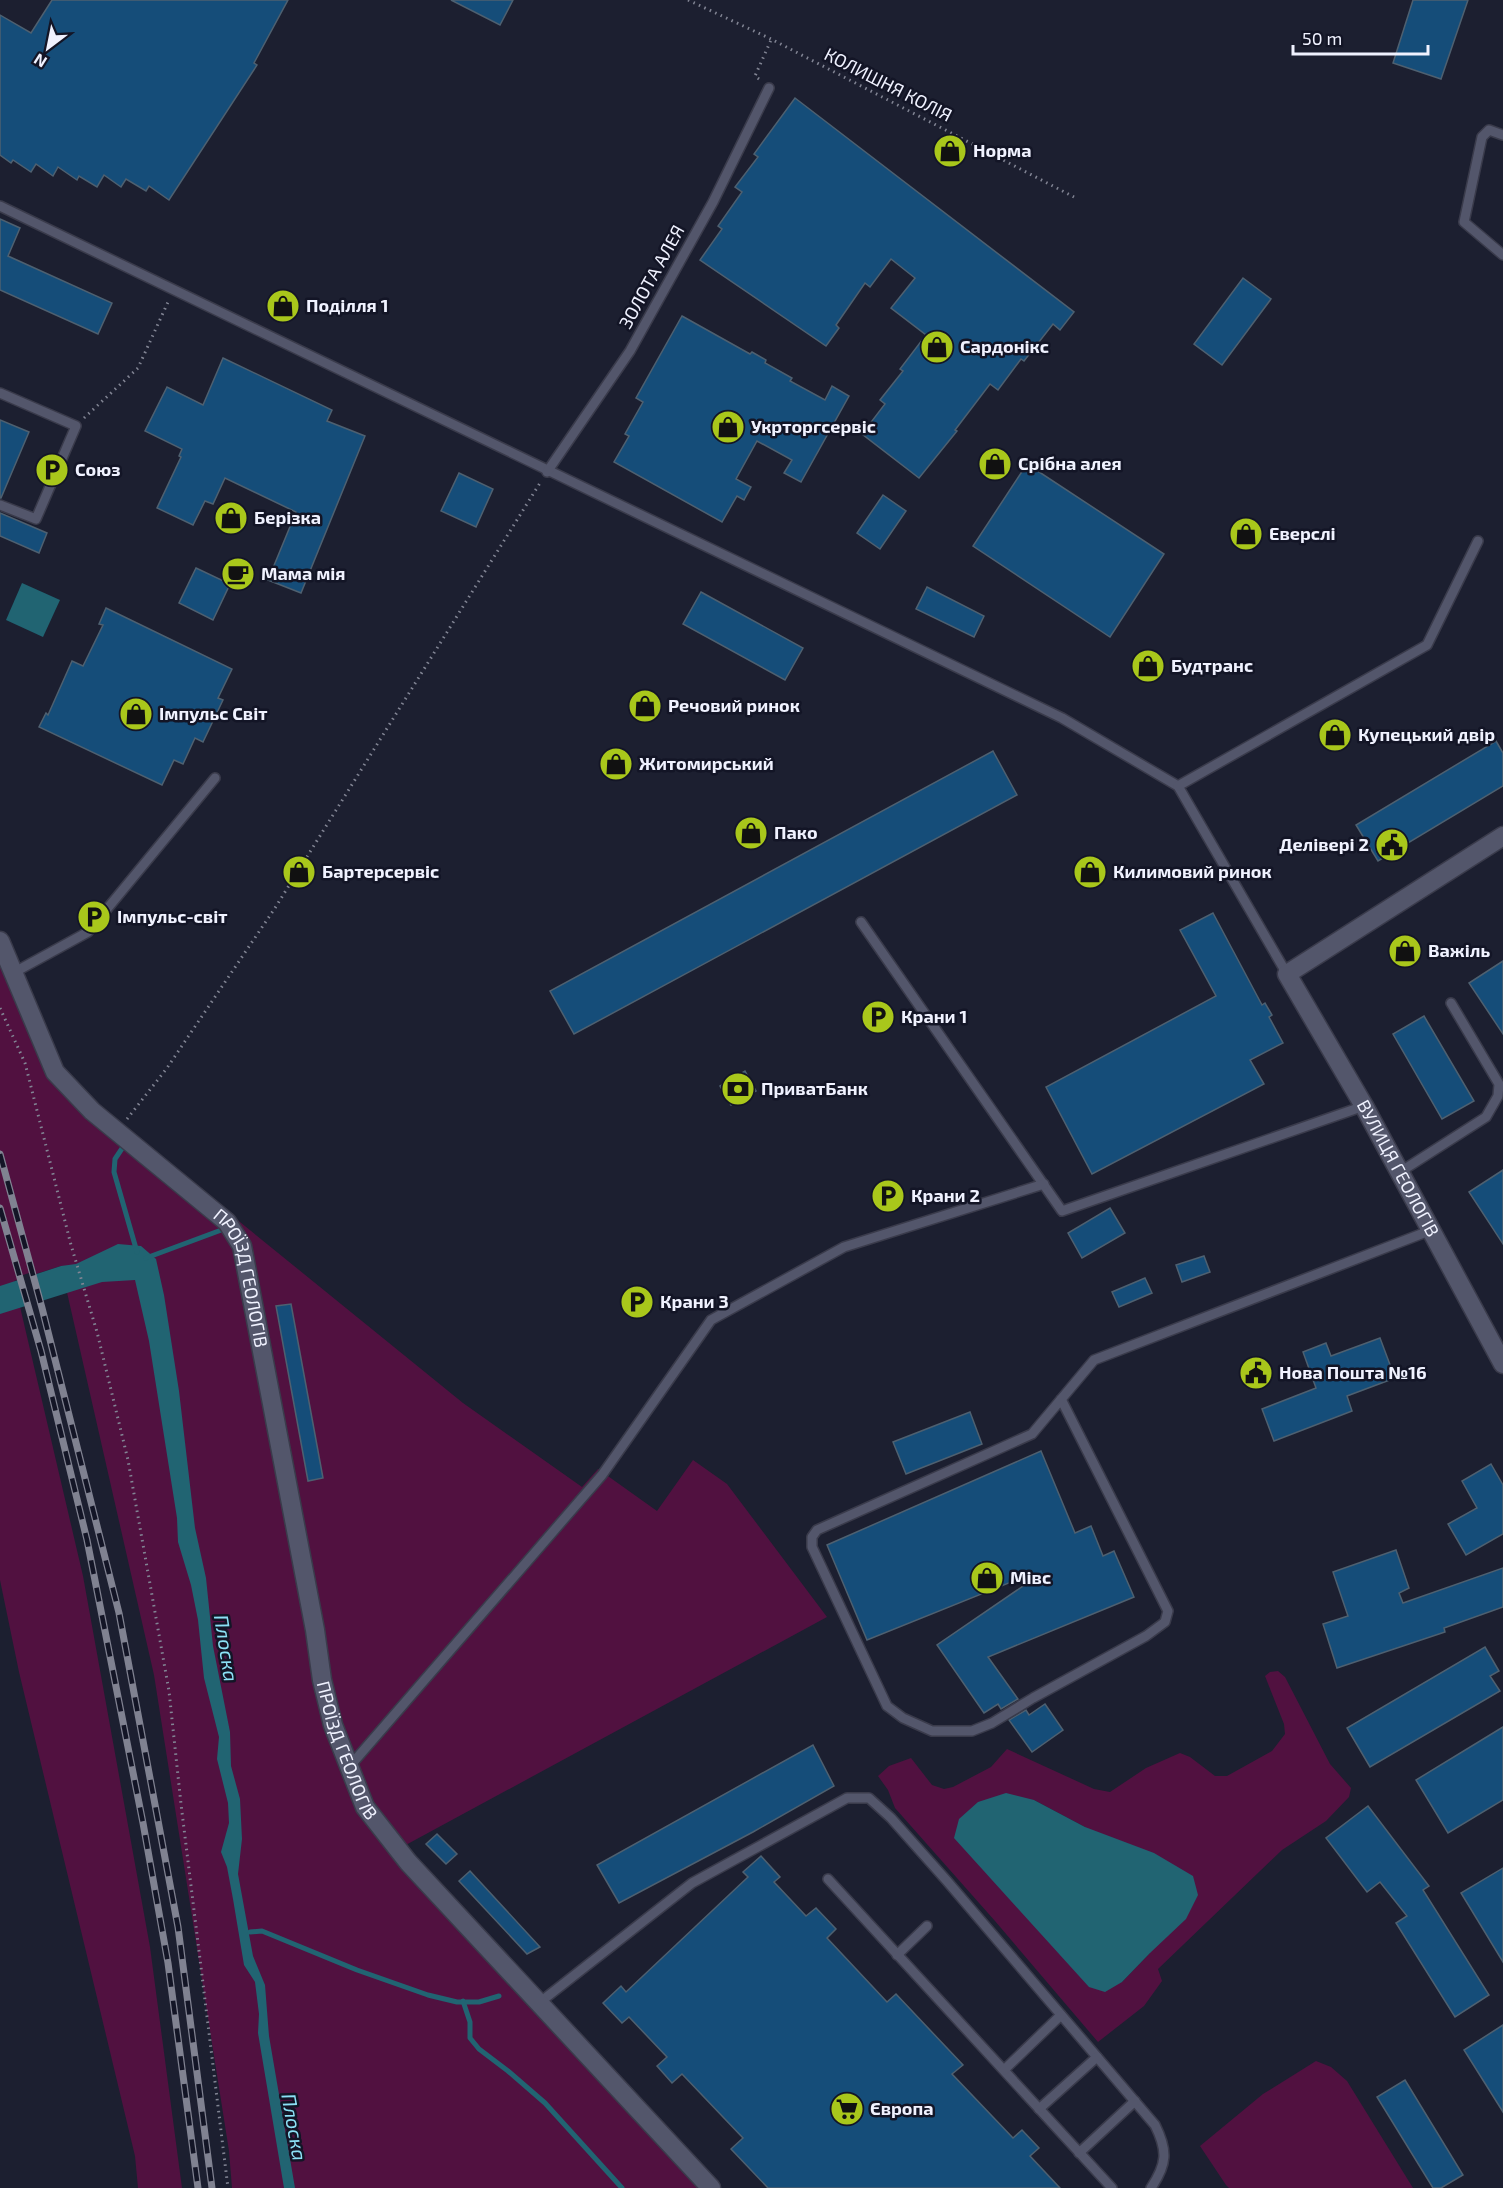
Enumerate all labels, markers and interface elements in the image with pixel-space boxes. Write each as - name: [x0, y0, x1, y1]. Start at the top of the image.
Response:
- north arrow: [18, 18, 78, 78]
- scale bar: [1293, 18, 1428, 56]
- text: 50 m: [1302, 27, 1342, 49]
- street label: КОЛИШНЯ КОЛІЯ: [821, 42, 956, 126]
- text: N: [30, 50, 50, 72]
- shop icon: Норма: [932, 133, 968, 169]
- place label: Норма: [973, 139, 1031, 161]
- street label: ЗОЛОТА АЛЕЯ: [614, 221, 689, 332]
- shop icon: Поділля 1: [265, 288, 301, 324]
- place label: Поділля 1: [306, 294, 388, 316]
- shop icon: Сардонікс: [919, 329, 955, 365]
- place label: Сардонікс: [960, 335, 1049, 357]
- shop icon: Укрторгсервіс: [710, 409, 746, 445]
- place label: Укрторгсервіс: [751, 415, 876, 437]
- shop icon: Срібна алея: [977, 446, 1013, 482]
- parking icon: Союз: [34, 452, 70, 488]
- place label: Срібна алея: [1018, 452, 1122, 474]
- place label: Союз: [75, 458, 120, 480]
- shop icon: Берізка: [213, 500, 249, 536]
- place label: Берізка: [254, 506, 321, 528]
- shop icon: Еверслі: [1228, 516, 1264, 552]
- place label: Еверслі: [1269, 522, 1336, 544]
- cafe icon: Мама мія: [220, 556, 256, 592]
- place label: Мама мія: [261, 562, 346, 584]
- shop icon: Будтранс: [1130, 648, 1166, 684]
- place label: Будтранс: [1171, 654, 1253, 676]
- shop icon: Речовий ринок: [627, 688, 663, 724]
- place label: Речовий ринок: [668, 694, 800, 716]
- shop icon: Імпульс Світ: [118, 696, 154, 732]
- place label: Імпульс Світ: [159, 702, 267, 724]
- shop icon: Купецький двір: [1317, 717, 1353, 753]
- place label: Купецький двір: [1358, 723, 1495, 745]
- shop icon: Житомирський: [598, 746, 634, 782]
- place label: Житомирський: [639, 752, 774, 774]
- shop icon: Пако: [733, 815, 769, 851]
- place label: Пако: [774, 821, 818, 843]
- public building icon: Делівері 2: [1374, 827, 1410, 863]
- place label: Делівері 2: [1279, 833, 1369, 855]
- shop icon: Бартерсервіс: [281, 854, 317, 890]
- shop icon: Килимовий ринок: [1072, 854, 1108, 890]
- place label: Бартерсервіс: [322, 860, 439, 882]
- place label: Килимовий ринок: [1113, 860, 1272, 882]
- parking icon: Імпульс-світ: [76, 899, 112, 935]
- place label: Імпульс-світ: [117, 905, 227, 927]
- shop icon: Важіль: [1387, 933, 1423, 969]
- place label: Важіль: [1428, 939, 1490, 961]
- parking icon: Крани 1: [860, 999, 896, 1035]
- place label: Крани 1: [901, 1005, 967, 1027]
- bank icon: ПриватБанк: [720, 1071, 756, 1107]
- place label: ПриватБанк: [761, 1077, 868, 1099]
- street label: ВУЛИЦЯ ГЕОЛОГІВ: [1353, 1096, 1444, 1240]
- parking icon: Крани 2: [870, 1178, 906, 1214]
- place label: Крани 2: [911, 1184, 980, 1206]
- street label: ПРОЇЗД ГЕОЛОГІВ: [209, 1203, 273, 1349]
- parking icon: Крани 3: [619, 1284, 655, 1320]
- place label: Крани 3: [660, 1290, 729, 1312]
- public building icon: Нова Пошта №16: [1238, 1355, 1274, 1391]
- place label: Нова Пошта №16: [1279, 1361, 1427, 1383]
- shop icon: Мівс: [969, 1560, 1005, 1596]
- place label: Мівс: [1010, 1566, 1051, 1588]
- water label: Плоска: [210, 1613, 244, 1683]
- street label: ПРОЇЗД ГЕОЛОГІВ: [313, 1679, 383, 1824]
- water label: Плоска: [277, 2091, 313, 2162]
- supermarket icon: Європа: [829, 2091, 865, 2127]
- place label: Європа: [870, 2097, 934, 2119]

